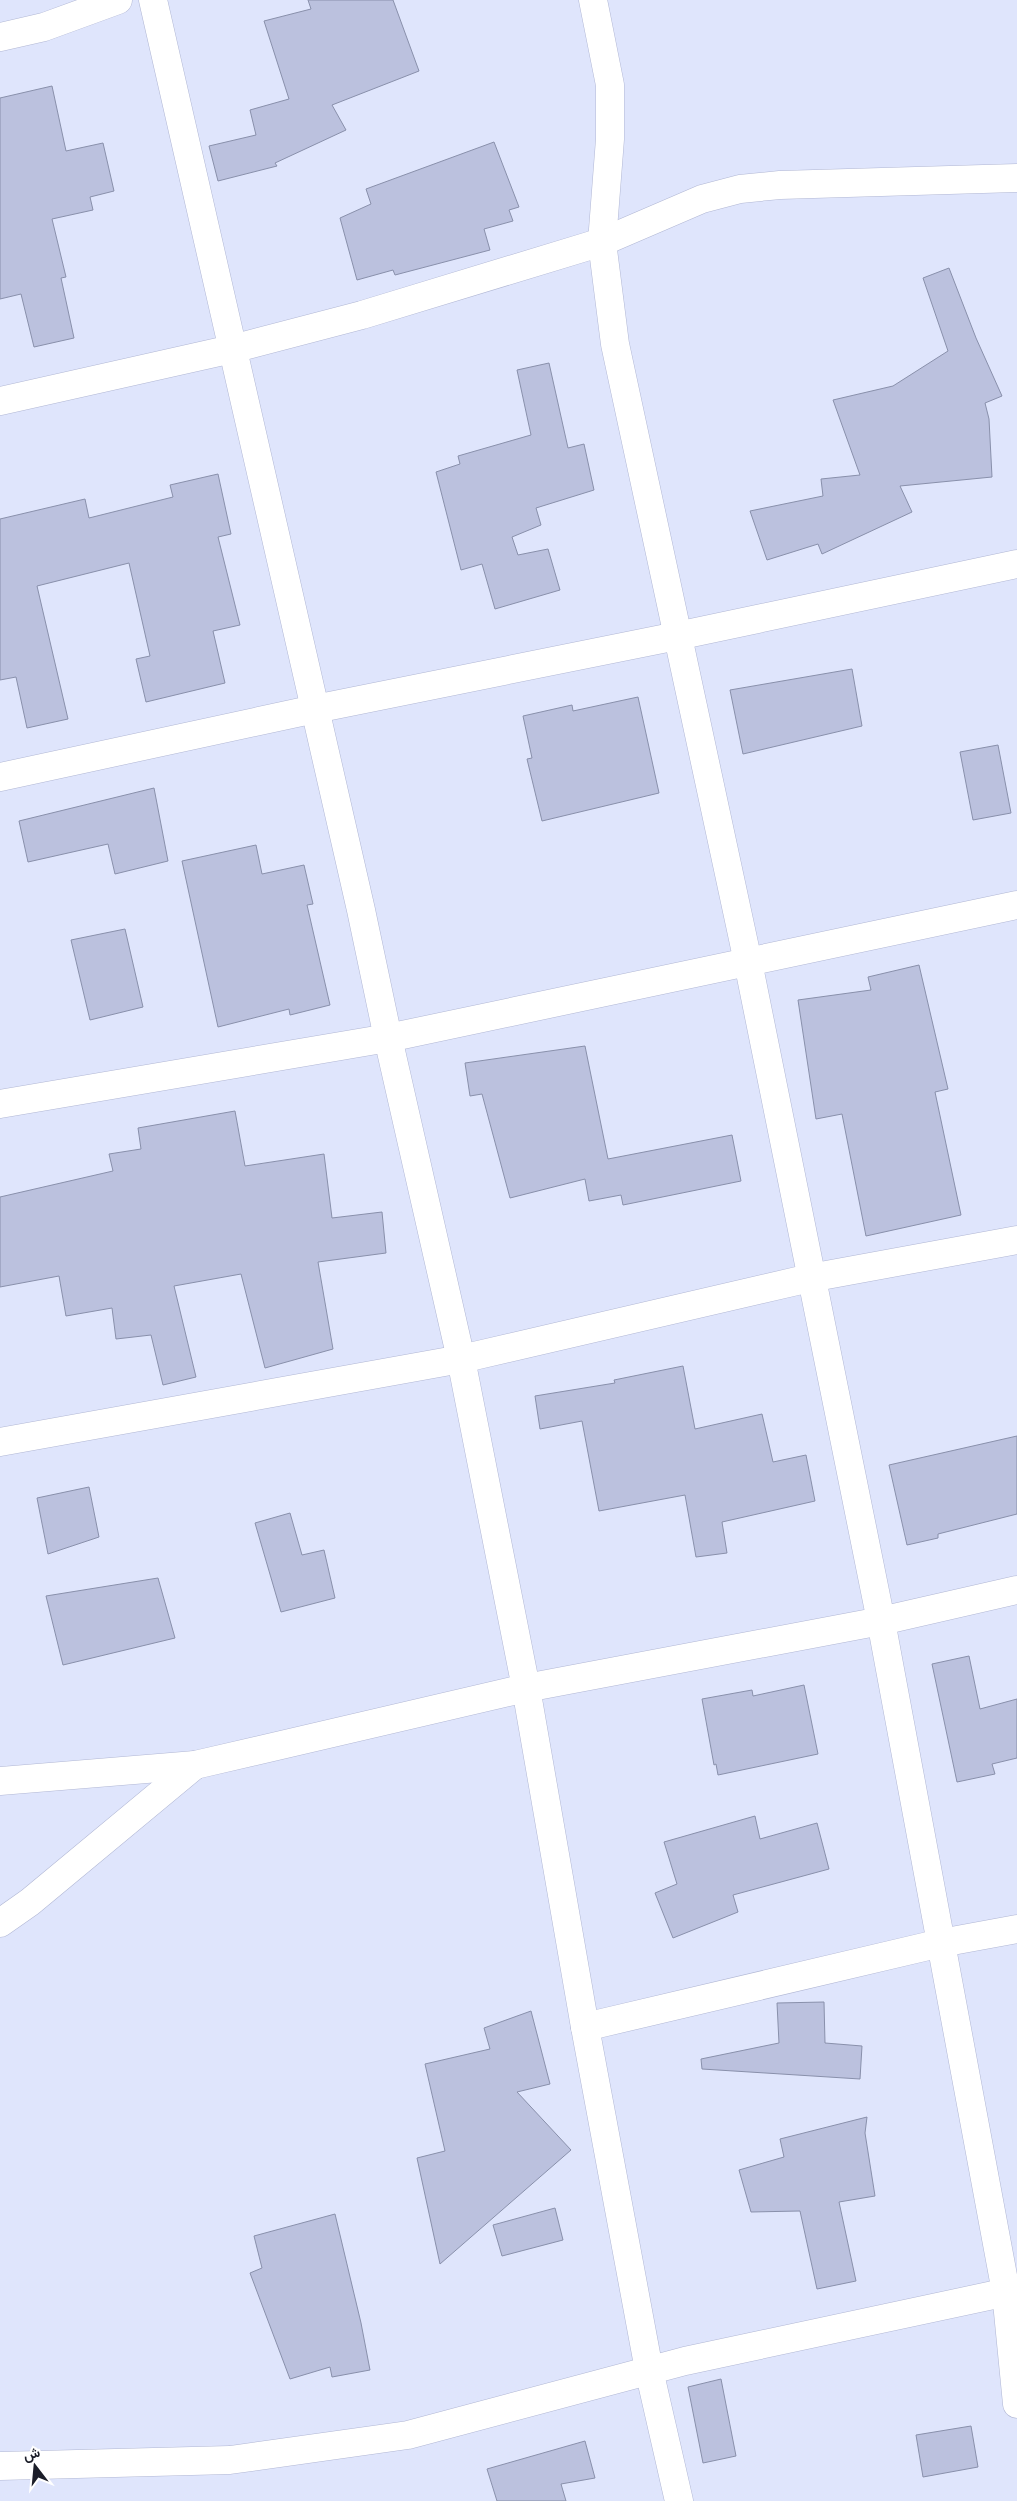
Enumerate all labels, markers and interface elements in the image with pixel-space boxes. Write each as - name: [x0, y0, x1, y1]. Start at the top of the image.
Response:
- north arrow: [10, 2441, 60, 2491]
- text: ش: [21, 2443, 42, 2464]

